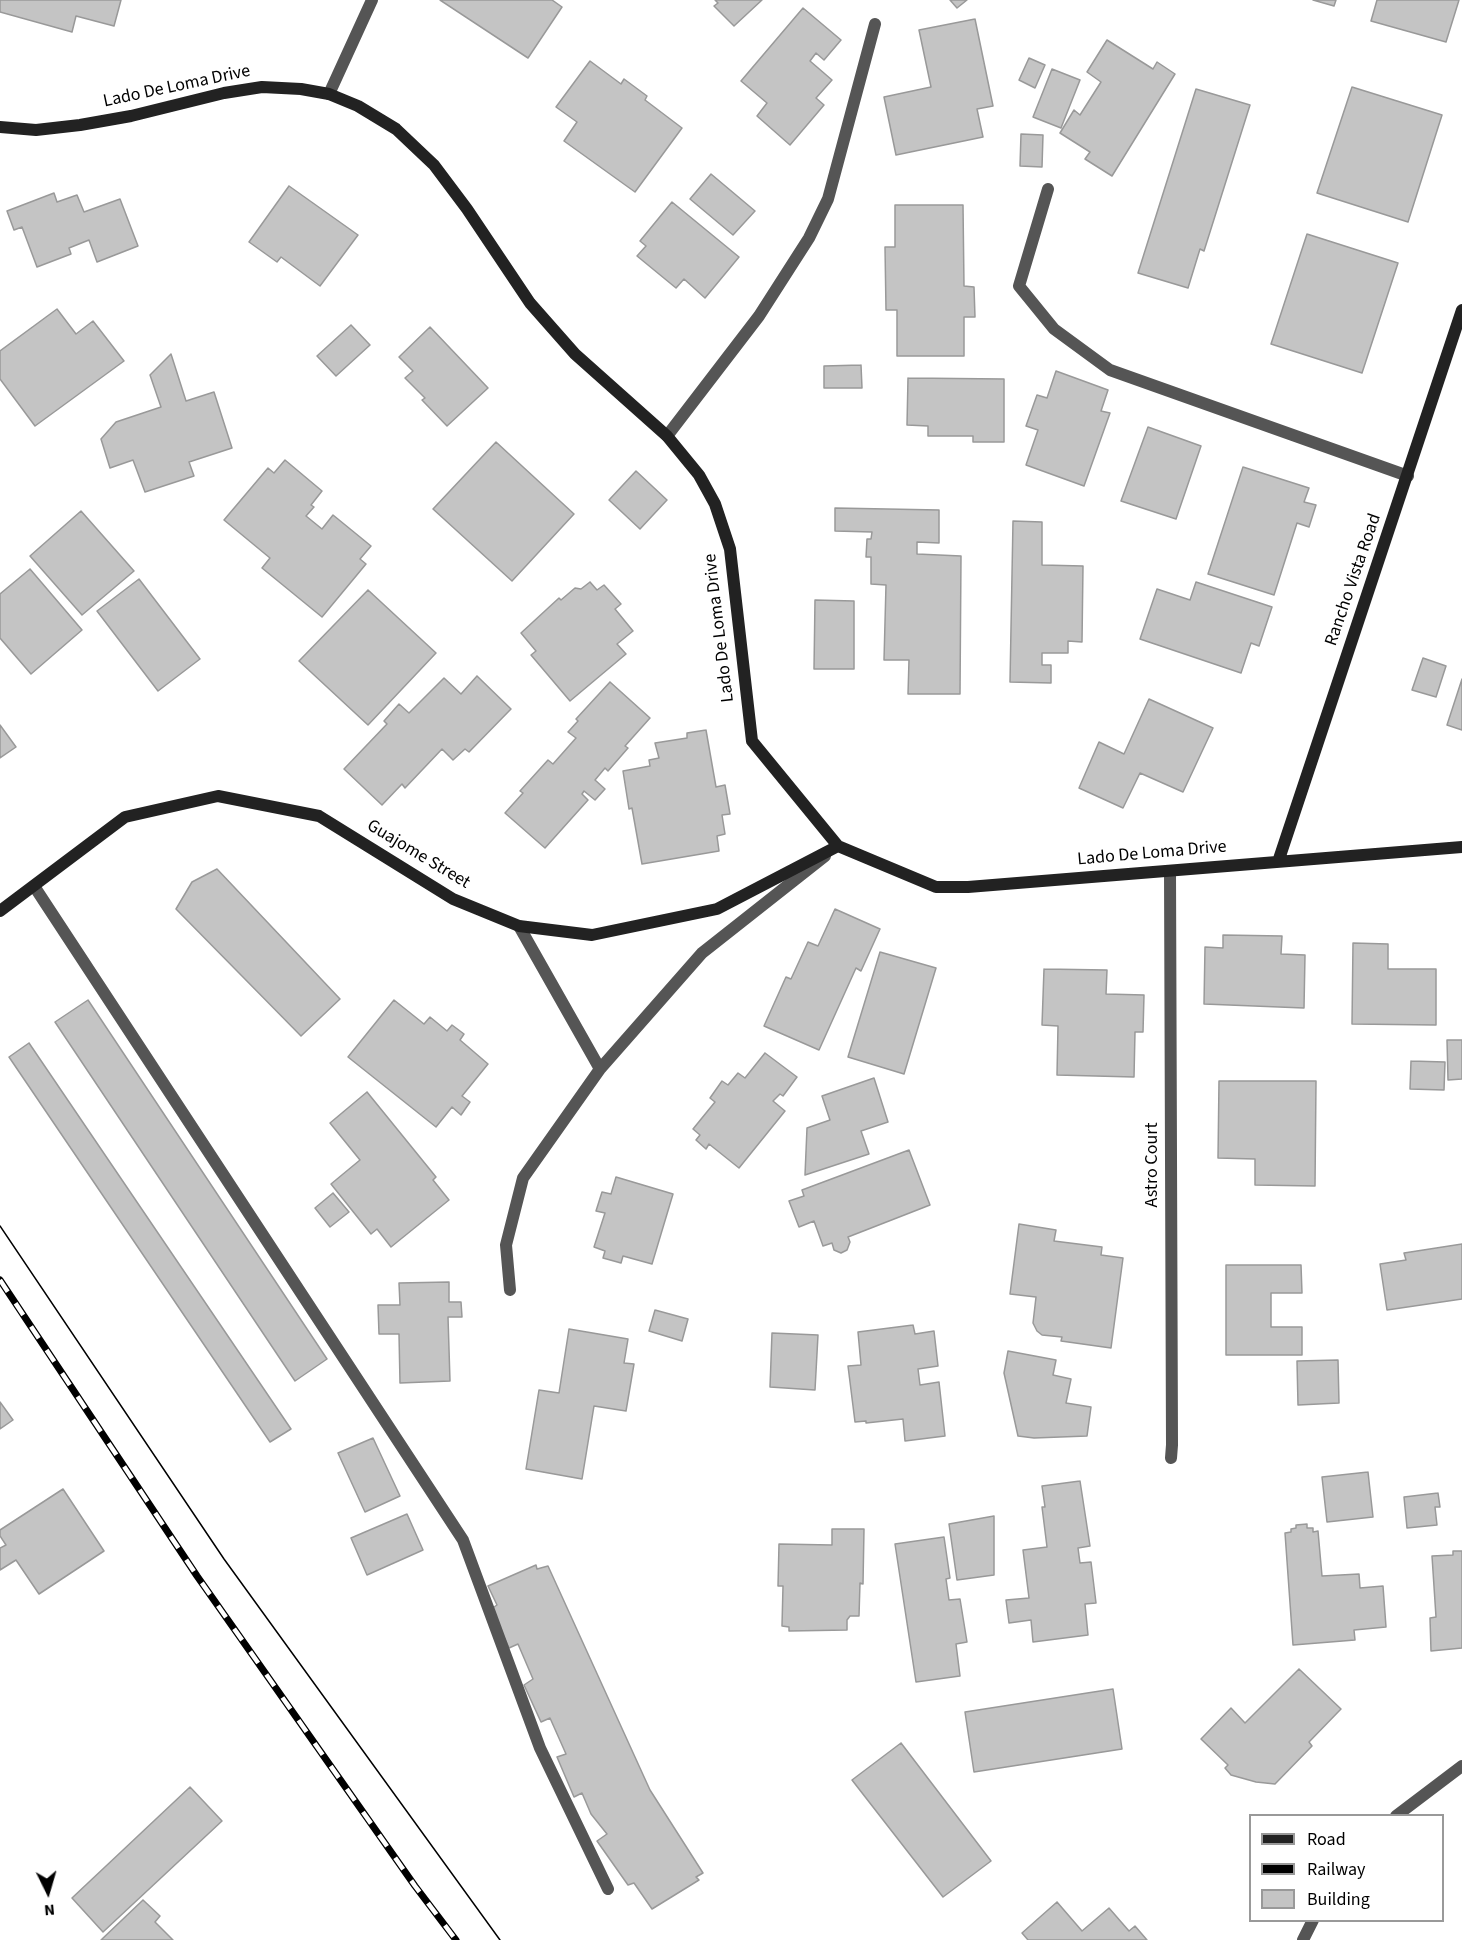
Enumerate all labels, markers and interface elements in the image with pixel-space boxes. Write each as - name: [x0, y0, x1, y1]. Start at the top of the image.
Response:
- street label: Lado De Loma Drive: [102, 61, 252, 113]
- street label: Rancho Vista Road: [1321, 511, 1387, 649]
- street label: Lado De Loma Drive: [700, 552, 740, 704]
- street label: Guajome Street: [362, 816, 474, 894]
- street label: Lado De Loma Drive: [1077, 837, 1227, 871]
- street label: Astro Court: [1142, 1122, 1164, 1208]
- legend: [1249, 1814, 1444, 1922]
- text: Road: [1307, 1827, 1346, 1852]
- text: Railway: [1307, 1857, 1366, 1882]
- north arrow: [18, 1862, 78, 1922]
- text: Building: [1307, 1887, 1370, 1912]
- text: N: [43, 1899, 56, 1921]

